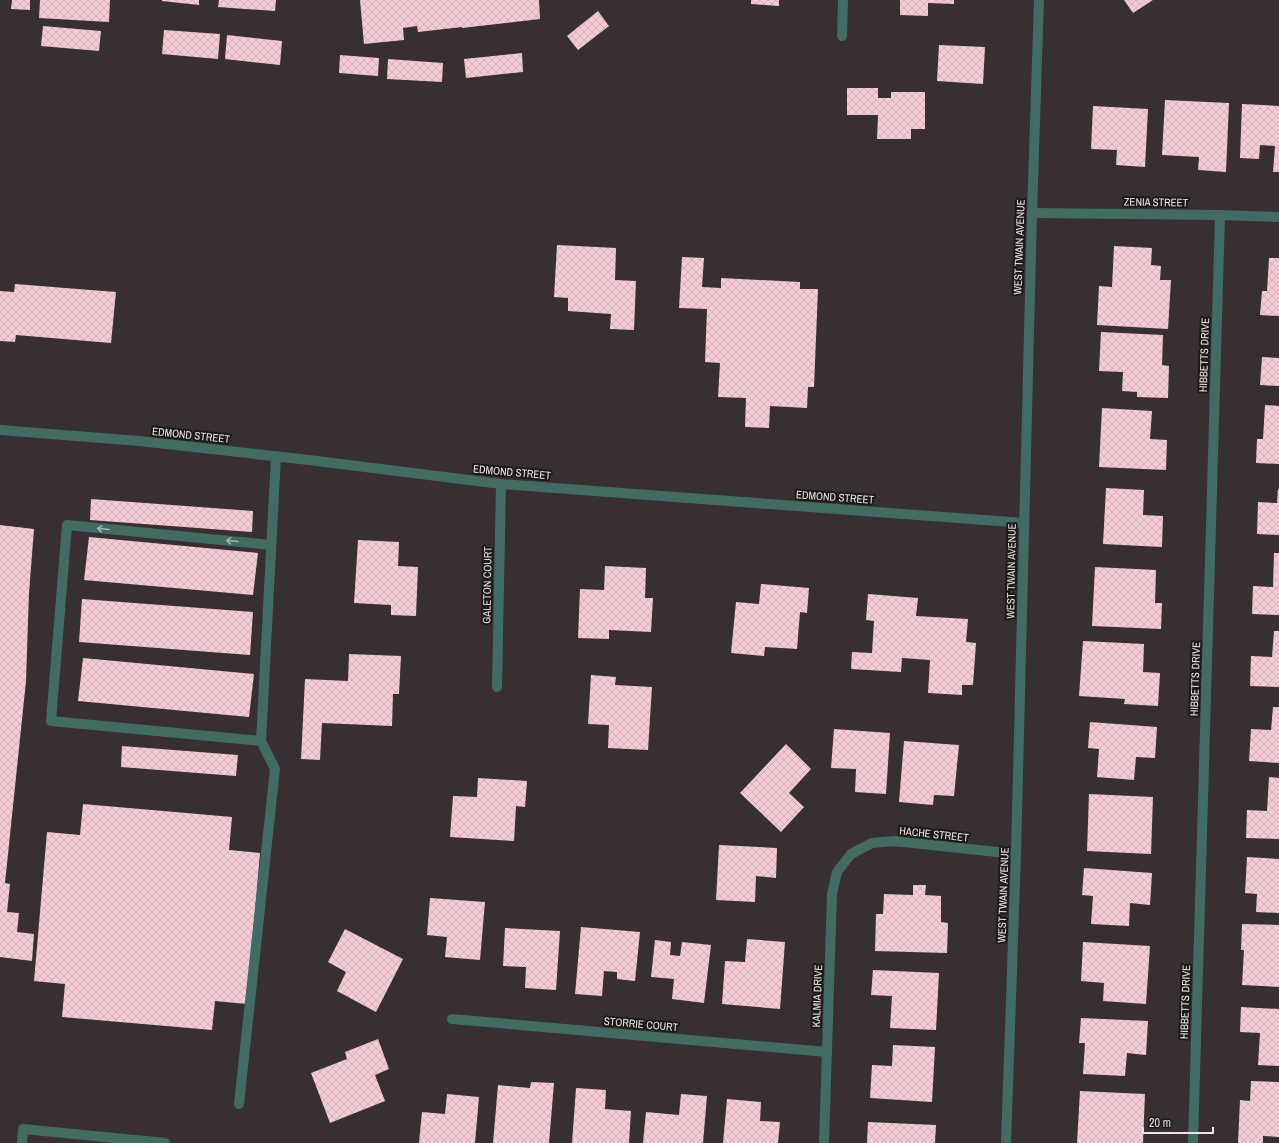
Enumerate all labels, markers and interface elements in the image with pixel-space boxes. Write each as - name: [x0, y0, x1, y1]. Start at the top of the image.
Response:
- street label: ZENIA STREET: [1124, 194, 1189, 210]
- street label: WEST TWAIN AVENUE: [1010, 199, 1028, 295]
- street label: HIBBETTS DRIVE: [1196, 318, 1212, 392]
- street label: EDMOND STREET: [151, 424, 231, 446]
- street label: EDMOND STREET: [472, 462, 552, 482]
- street label: EDMOND STREET: [796, 487, 875, 507]
- street label: WEST TWAIN AVENUE: [1003, 523, 1019, 619]
- one-way arrow: [97, 525, 110, 532]
- one-way arrow: [226, 537, 239, 545]
- street label: GALETON COURT: [479, 546, 495, 624]
- street label: HIBBETTS DRIVE: [1187, 642, 1203, 716]
- street label: HACHE STREET: [899, 823, 970, 845]
- street label: WEST TWAIN AVENUE: [994, 847, 1012, 943]
- street label: KALMIA DRIVE: [809, 964, 825, 1028]
- street label: HIBBETTS DRIVE: [1177, 965, 1193, 1039]
- street label: STORRIE COURT: [603, 1014, 679, 1034]
- scale bar: [1143, 1109, 1213, 1135]
- text: 20 m: [1149, 1115, 1171, 1131]

